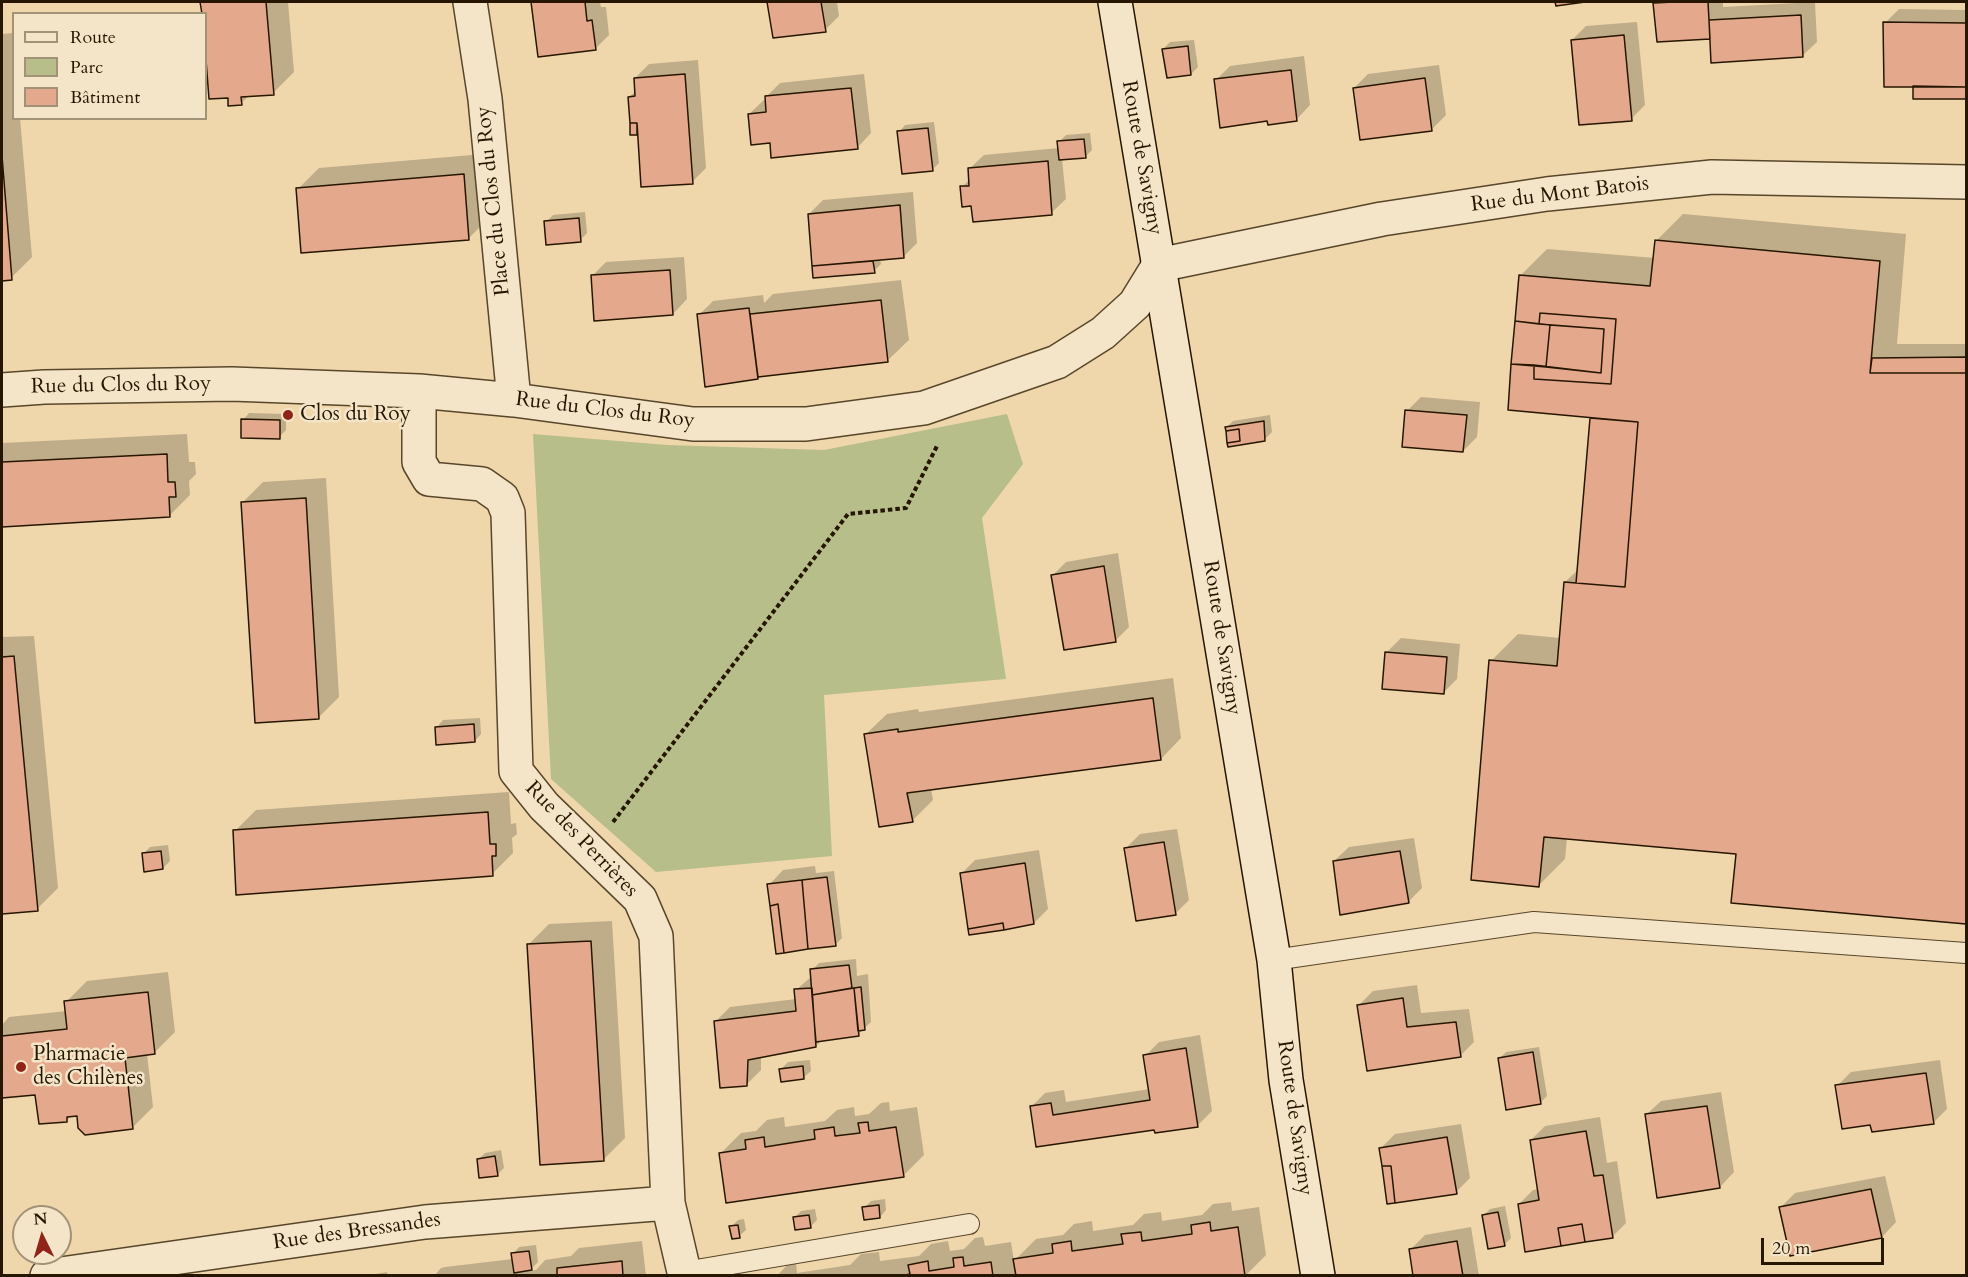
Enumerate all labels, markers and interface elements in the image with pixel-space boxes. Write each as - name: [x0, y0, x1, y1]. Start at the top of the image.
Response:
- legend: [12, 12, 207, 120]
- text: Route: [70, 25, 116, 50]
- text: Parc: [70, 55, 103, 80]
- street label: Route de Savigny: [1115, 79, 1167, 237]
- text: Bâtiment: [70, 85, 140, 110]
- street label: Place du Clos du Roy: [472, 105, 516, 297]
- street label: Rue du Mont Batois: [1470, 172, 1650, 218]
- street label: Rue du Clos du Roy: [31, 372, 211, 400]
- street label: Rue du Clos du Roy: [514, 388, 696, 434]
- place label: Clos du Roy: [300, 402, 411, 428]
- marker: Clos du Roy: [281, 408, 295, 422]
- street label: Route de Savigny: [1196, 559, 1246, 717]
- street label: Rue des Perrières: [519, 777, 643, 903]
- street label: Route de Savigny: [1271, 1039, 1317, 1197]
- place label: Pharmacie des Chilènes: [33, 1042, 143, 1092]
- marker: Pharmacie des Chilènes: [14, 1060, 28, 1074]
- north arrow: [12, 1205, 72, 1265]
- text: N: [33, 1207, 48, 1231]
- street label: Rue des Bressandes: [272, 1208, 442, 1256]
- scale bar: [1764, 1226, 1887, 1264]
- text: 20 m: [1772, 1236, 1811, 1261]

